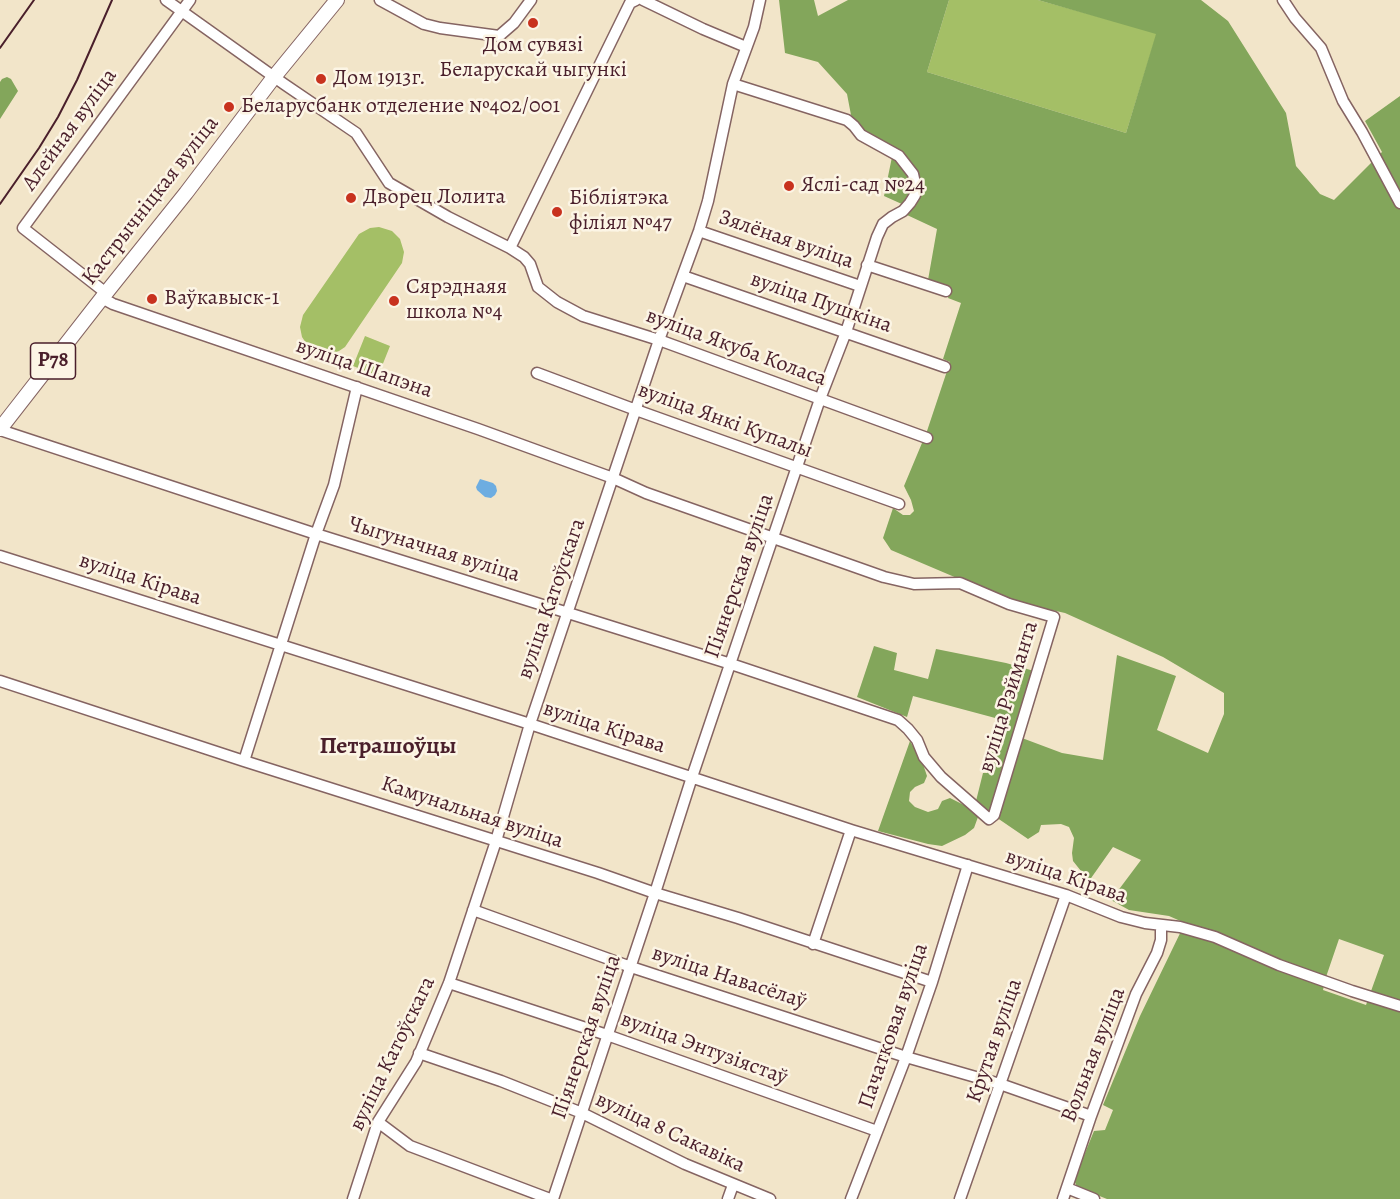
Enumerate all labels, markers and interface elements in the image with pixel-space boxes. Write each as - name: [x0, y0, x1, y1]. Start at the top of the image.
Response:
- marker: Дом сувязі Беларускай чыгункі: [526, 16, 540, 30]
- place label: Дом сувязі Беларускай чыгункі: [439, 33, 627, 84]
- street label: Алейная вуліца: [17, 64, 123, 196]
- place label: Дом 1913г.: [333, 66, 426, 92]
- marker: Дом 1913г.: [314, 72, 328, 86]
- place label: Беларусбанк отделение №402/001: [241, 94, 560, 120]
- marker: Беларусбанк отделение №402/001: [222, 100, 236, 114]
- street label: Кастрычніцкая вуліца: [77, 111, 225, 291]
- place label: Яслі-сад №24: [801, 173, 925, 199]
- marker: Яслі-сад №24: [782, 179, 796, 193]
- place label: Дворец Лолита: [363, 185, 506, 211]
- place label: Бібліятэка філіял №47: [569, 186, 672, 237]
- marker: Дворец Лолита: [344, 191, 358, 205]
- marker: Бібліятэка філіял №47: [550, 205, 564, 219]
- street label: Зялёная вуліца: [715, 205, 857, 275]
- street label: вуліца Пушкіна: [747, 266, 895, 340]
- place label: Сярэднаяя школа №4: [406, 275, 507, 326]
- place label: Ваўкавыск-1: [164, 286, 279, 312]
- marker: Ваўкавыск-1: [145, 292, 159, 306]
- marker: Сярэднаяя школа №4: [387, 294, 401, 308]
- street label: вуліца Якуба Коласа: [642, 303, 830, 393]
- street label: вуліца Шапэна: [292, 333, 436, 405]
- road number: Р78: [31, 343, 76, 379]
- street label: вуліца Янкі Купалы: [634, 377, 816, 465]
- street label: Піянерская вуліца: [699, 490, 781, 662]
- street label: Чыгуначная вуліца: [345, 511, 523, 589]
- street label: вуліца Катоўскага: [512, 515, 592, 683]
- street label: вуліца Кірава: [76, 548, 204, 612]
- street label: вуліца Рэйманта: [973, 618, 1045, 776]
- street label: вуліца Кірава: [540, 696, 668, 760]
- district label: Петрашоўцы: [319, 733, 457, 761]
- street label: Камунальная вуліца: [378, 771, 566, 855]
- street label: вуліца Кірава: [1002, 844, 1130, 910]
- street label: Пачатковая вуліца: [853, 940, 935, 1112]
- street label: вуліца Навасёлаў: [648, 941, 810, 1015]
- street label: Піянерская вуліца: [546, 951, 628, 1123]
- street label: вуліца Катоўскага: [344, 973, 442, 1135]
- street label: Крутая вуліца: [961, 975, 1029, 1107]
- street label: Вольная вуліца: [1056, 984, 1132, 1126]
- street label: вуліца Энтузіястаў: [617, 1007, 791, 1091]
- street label: вуліца 8 Сакавіка: [591, 1087, 749, 1179]

